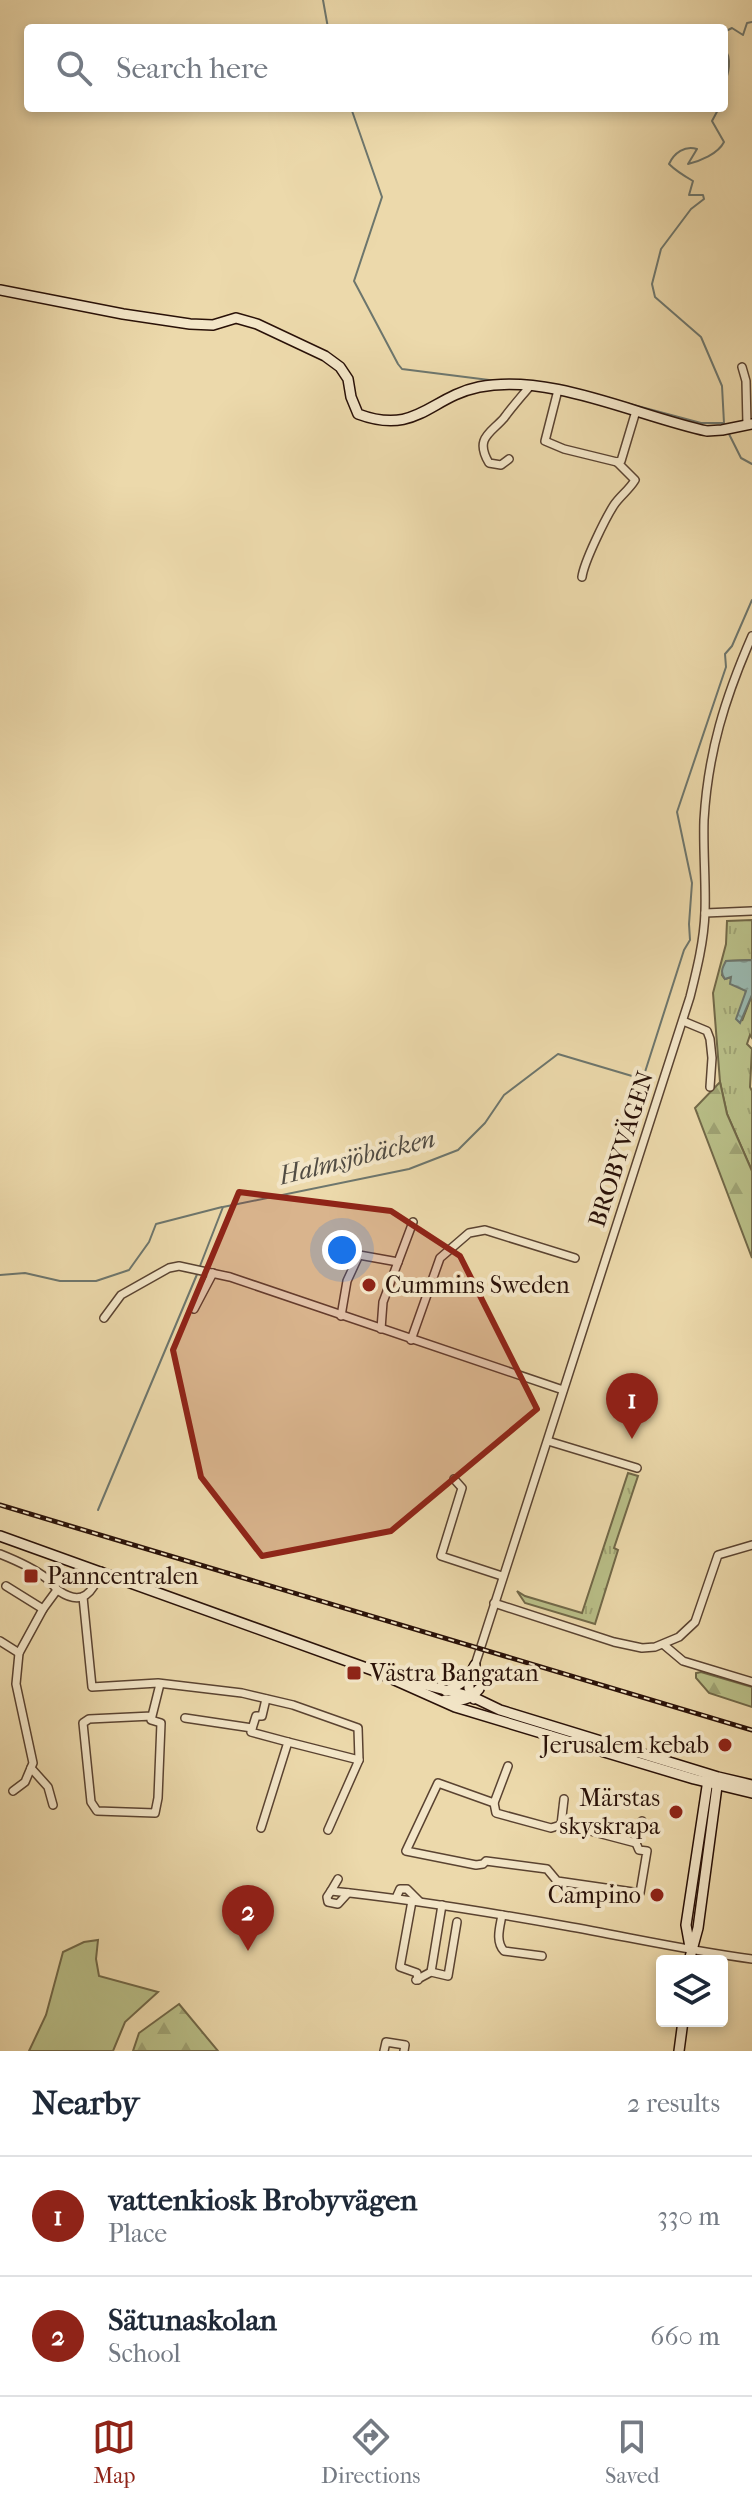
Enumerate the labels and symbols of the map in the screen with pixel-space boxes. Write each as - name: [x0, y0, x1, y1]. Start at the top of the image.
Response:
- street label: BROBYVÄGEN: [582, 1067, 659, 1230]
- water label: Halmsjöbäcken: [275, 1123, 438, 1192]
- your location: [322, 1230, 362, 1270]
- place label: Cummins Sweden: [385, 1271, 570, 1299]
- marker: Cummins Sweden: [360, 1276, 378, 1294]
- pin: 1: [606, 1373, 658, 1439]
- place label: Panncentralen: [47, 1562, 199, 1590]
- marker: Panncentralen: [22, 1567, 40, 1585]
- place label: Västra Bangatan: [369, 1659, 539, 1687]
- marker: Västra Bangatan: [345, 1664, 363, 1682]
- place label: Jerusalem kebab: [539, 1731, 709, 1759]
- marker: Jerusalem kebab: [716, 1736, 734, 1754]
- place label: Märstas skyskrapa: [559, 1784, 661, 1840]
- marker: Märstas skyskrapa: [667, 1803, 685, 1821]
- place label: Campino: [548, 1881, 641, 1909]
- pin: 2: [222, 1885, 274, 1951]
- marker: Campino: [648, 1886, 666, 1904]

